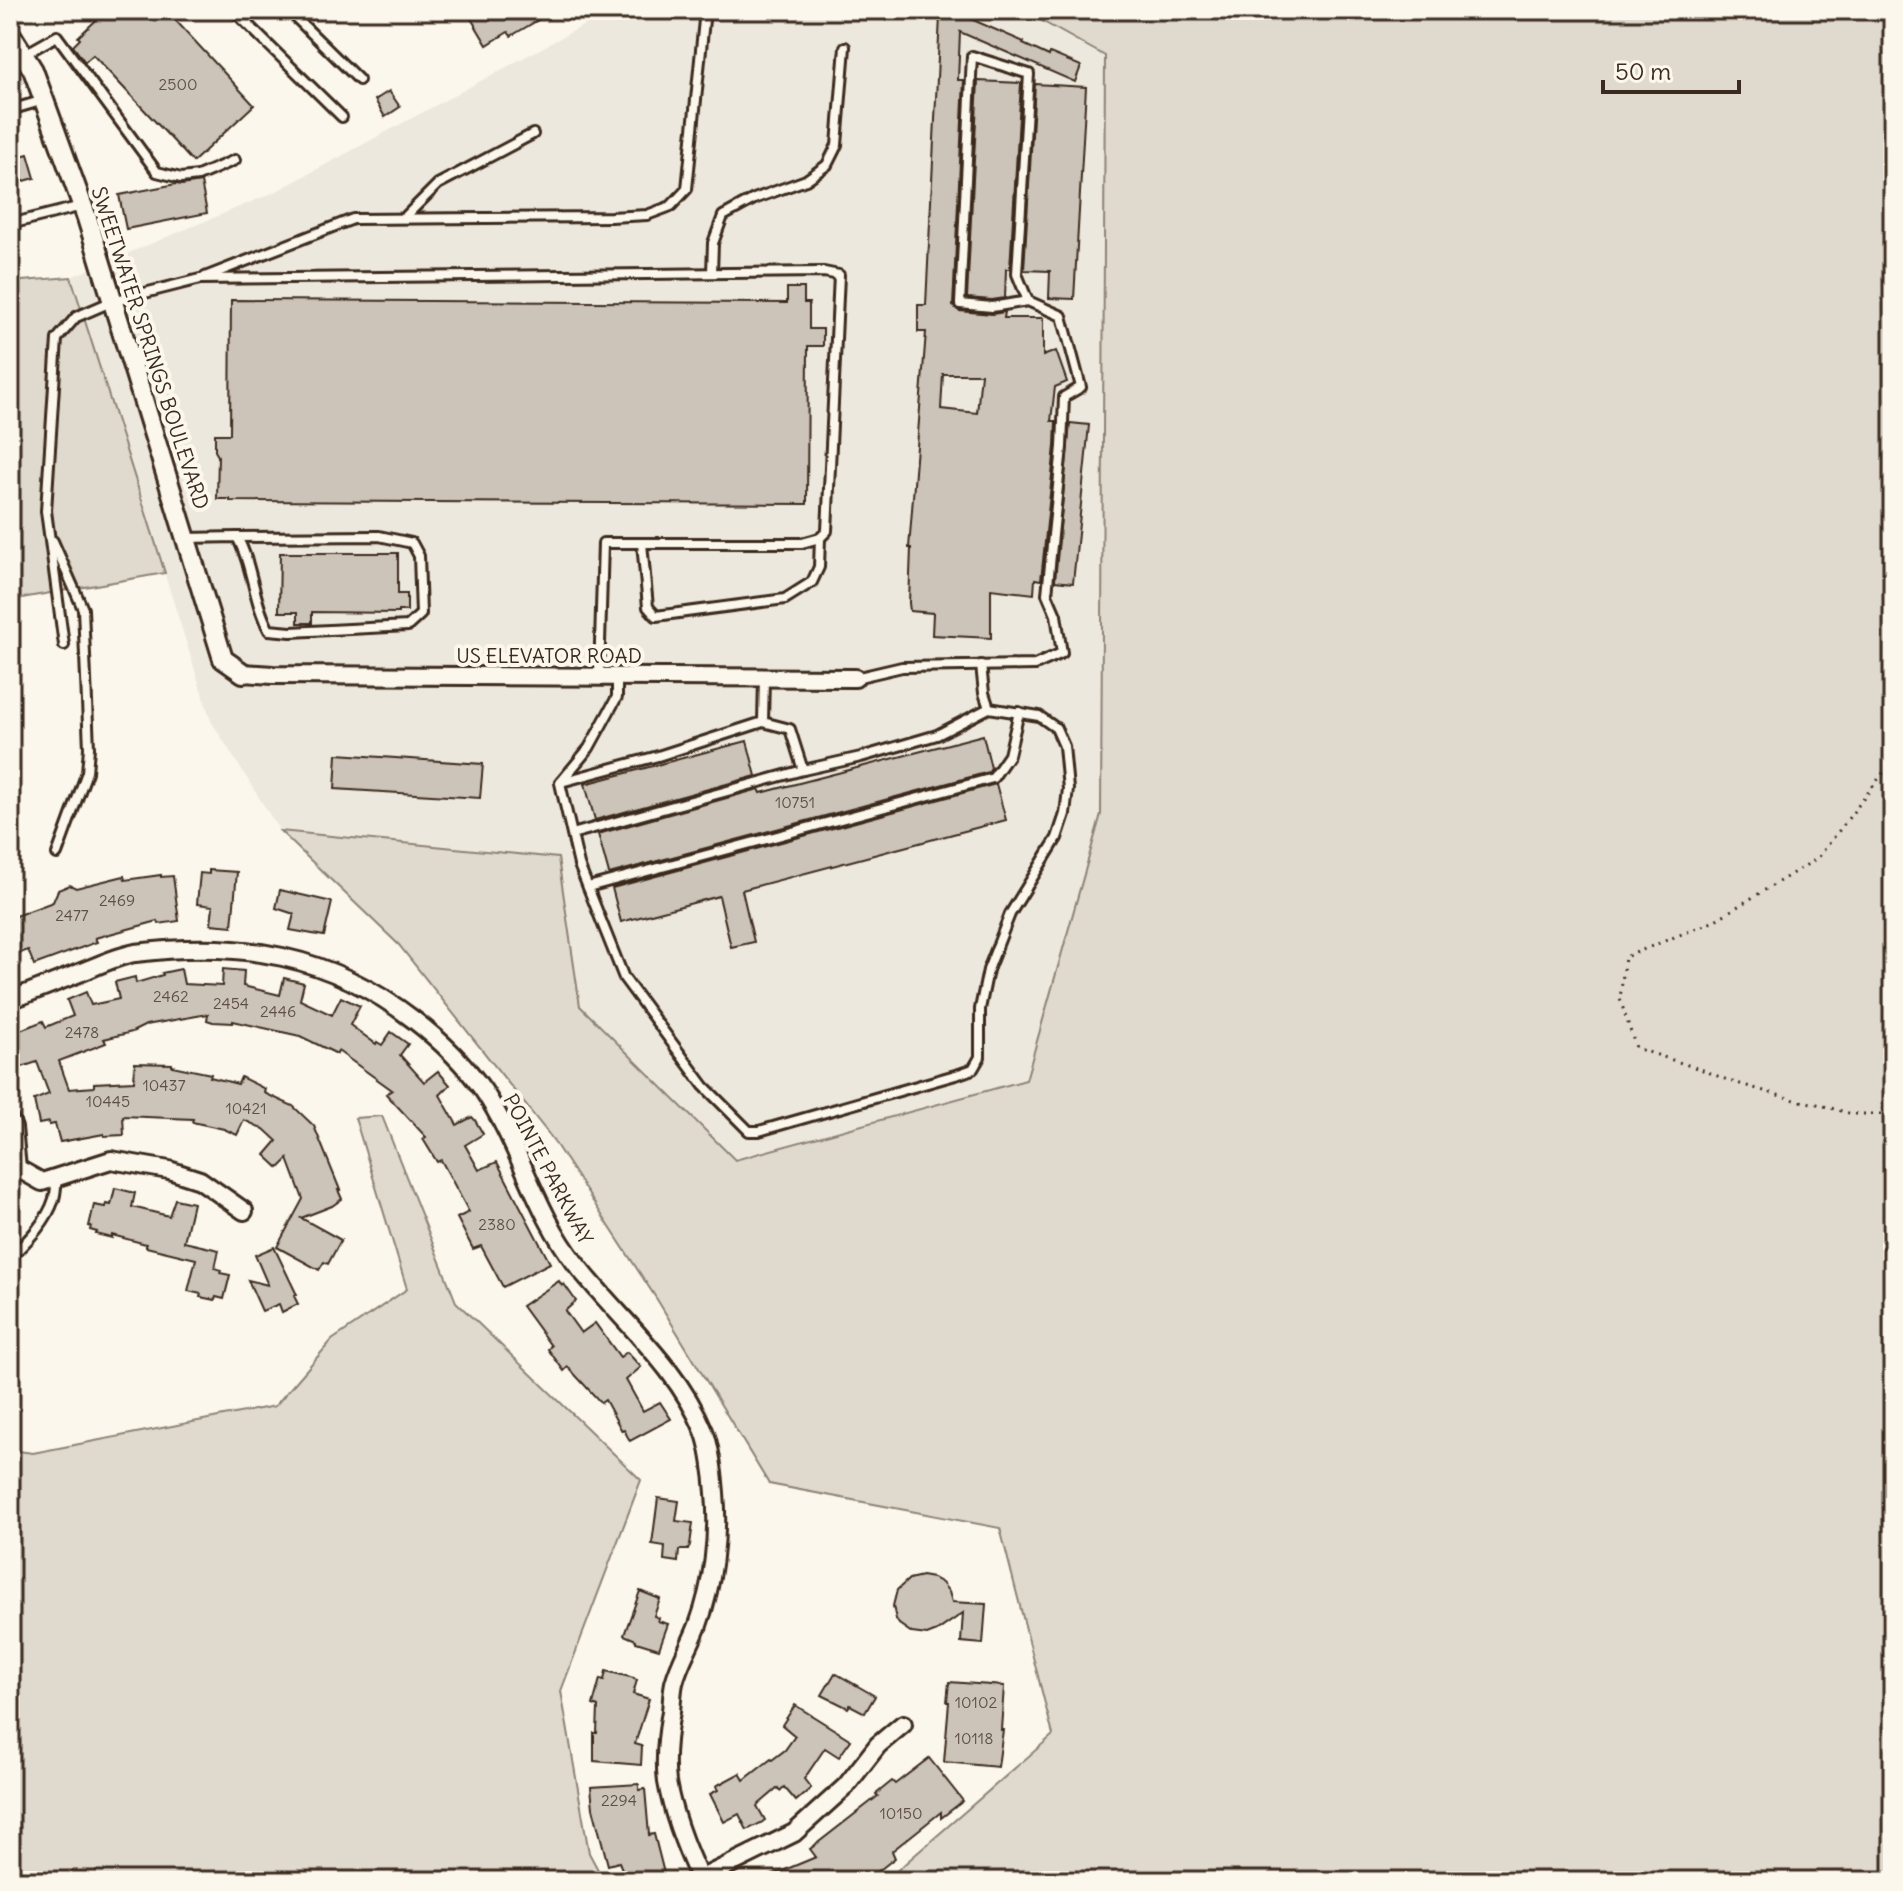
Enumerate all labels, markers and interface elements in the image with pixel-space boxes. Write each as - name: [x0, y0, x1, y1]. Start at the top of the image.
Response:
- scale bar: [1603, 44, 1739, 94]
- text: 50 m: [1615, 56, 1671, 86]
- house number: 2500: [158, 74, 198, 94]
- street label: SWEETWATER SPRINGS BOULEVARD: [86, 183, 215, 512]
- street label: US ELEVATOR ROAD: [456, 643, 642, 668]
- house number: 10751: [775, 792, 815, 812]
- house number: 2469: [99, 890, 135, 910]
- house number: 2477: [55, 905, 89, 925]
- house number: 2462: [153, 986, 189, 1006]
- house number: 2454: [213, 993, 249, 1013]
- house number: 2446: [260, 1001, 296, 1021]
- house number: 2478: [65, 1022, 99, 1042]
- house number: 10437: [142, 1075, 186, 1095]
- street label: POINTE PARKWAY: [498, 1089, 599, 1248]
- house number: 10445: [86, 1091, 130, 1111]
- house number: 10421: [225, 1098, 267, 1118]
- house number: 2380: [478, 1214, 516, 1234]
- house number: 10102: [955, 1692, 997, 1712]
- house number: 10118: [955, 1728, 993, 1748]
- house number: 2294: [601, 1790, 637, 1810]
- house number: 10150: [880, 1803, 922, 1823]

